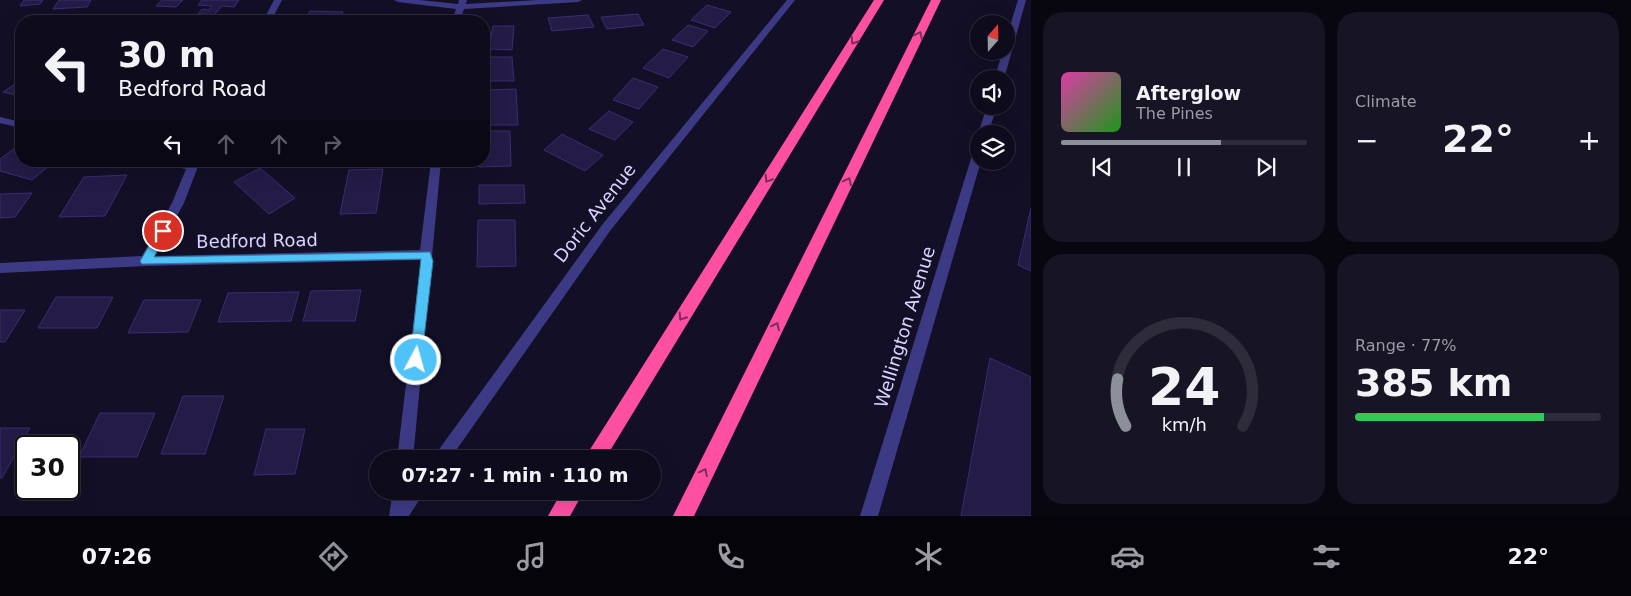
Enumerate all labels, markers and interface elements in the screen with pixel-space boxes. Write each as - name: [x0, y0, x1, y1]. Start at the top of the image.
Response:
- north arrow: [970, 15, 1015, 60]
- map controls: [970, 15, 1015, 170]
- one-way arrow: [913, 31, 923, 40]
- icon: left: [35, 35, 100, 100]
- text: 30 m: [118, 35, 215, 75]
- one-way arrow: [850, 36, 860, 45]
- button: sound: [970, 70, 1015, 115]
- text: Bedford Road: [118, 76, 267, 101]
- text: Afterglow: [1136, 82, 1241, 104]
- text: Climate: [1355, 92, 1417, 111]
- text: The Pines: [1136, 104, 1213, 123]
- text: 22°: [1442, 117, 1514, 161]
- text: −: [1355, 124, 1378, 157]
- text: +: [1578, 124, 1601, 157]
- button: layers: [970, 125, 1015, 170]
- icon: left: [159, 130, 187, 158]
- icon: ahead: [212, 130, 240, 158]
- icon: ahead: [265, 130, 293, 158]
- icon: right: [318, 130, 346, 158]
- icon: previous: [1088, 153, 1116, 181]
- icon: pause: [1170, 153, 1198, 181]
- icon: next: [1252, 153, 1280, 181]
- street label: Doric Avenue: [549, 159, 640, 266]
- one-way arrow: [764, 174, 774, 183]
- one-way arrow: [841, 177, 851, 186]
- pin: [142, 210, 184, 252]
- icon: arrive: [149, 217, 177, 245]
- street label: Bedford Road: [196, 229, 318, 252]
- street label: Wellington Avenue: [870, 244, 939, 410]
- one-way arrow: [679, 312, 688, 321]
- one-way arrow: [770, 323, 780, 332]
- position arrow: [389, 333, 441, 385]
- text: Range · 77%: [1355, 336, 1457, 355]
- text: 24: [1148, 357, 1220, 417]
- text: 385 km: [1355, 361, 1512, 405]
- text: km/h: [1161, 414, 1207, 435]
- speed limit sign: 30: [15, 435, 80, 500]
- text: 07:27 · 1 min · 110 m: [401, 464, 629, 486]
- one-way arrow: [698, 468, 708, 477]
- icon: directions: [316, 539, 351, 574]
- icon: music: [514, 539, 549, 574]
- icon: phone: [713, 539, 748, 574]
- icon: climate: [911, 539, 946, 574]
- icon: car: [1110, 539, 1145, 574]
- icon: filters: [1309, 539, 1344, 574]
- text: 07:26: [82, 544, 152, 569]
- text: 22°: [1507, 544, 1549, 569]

